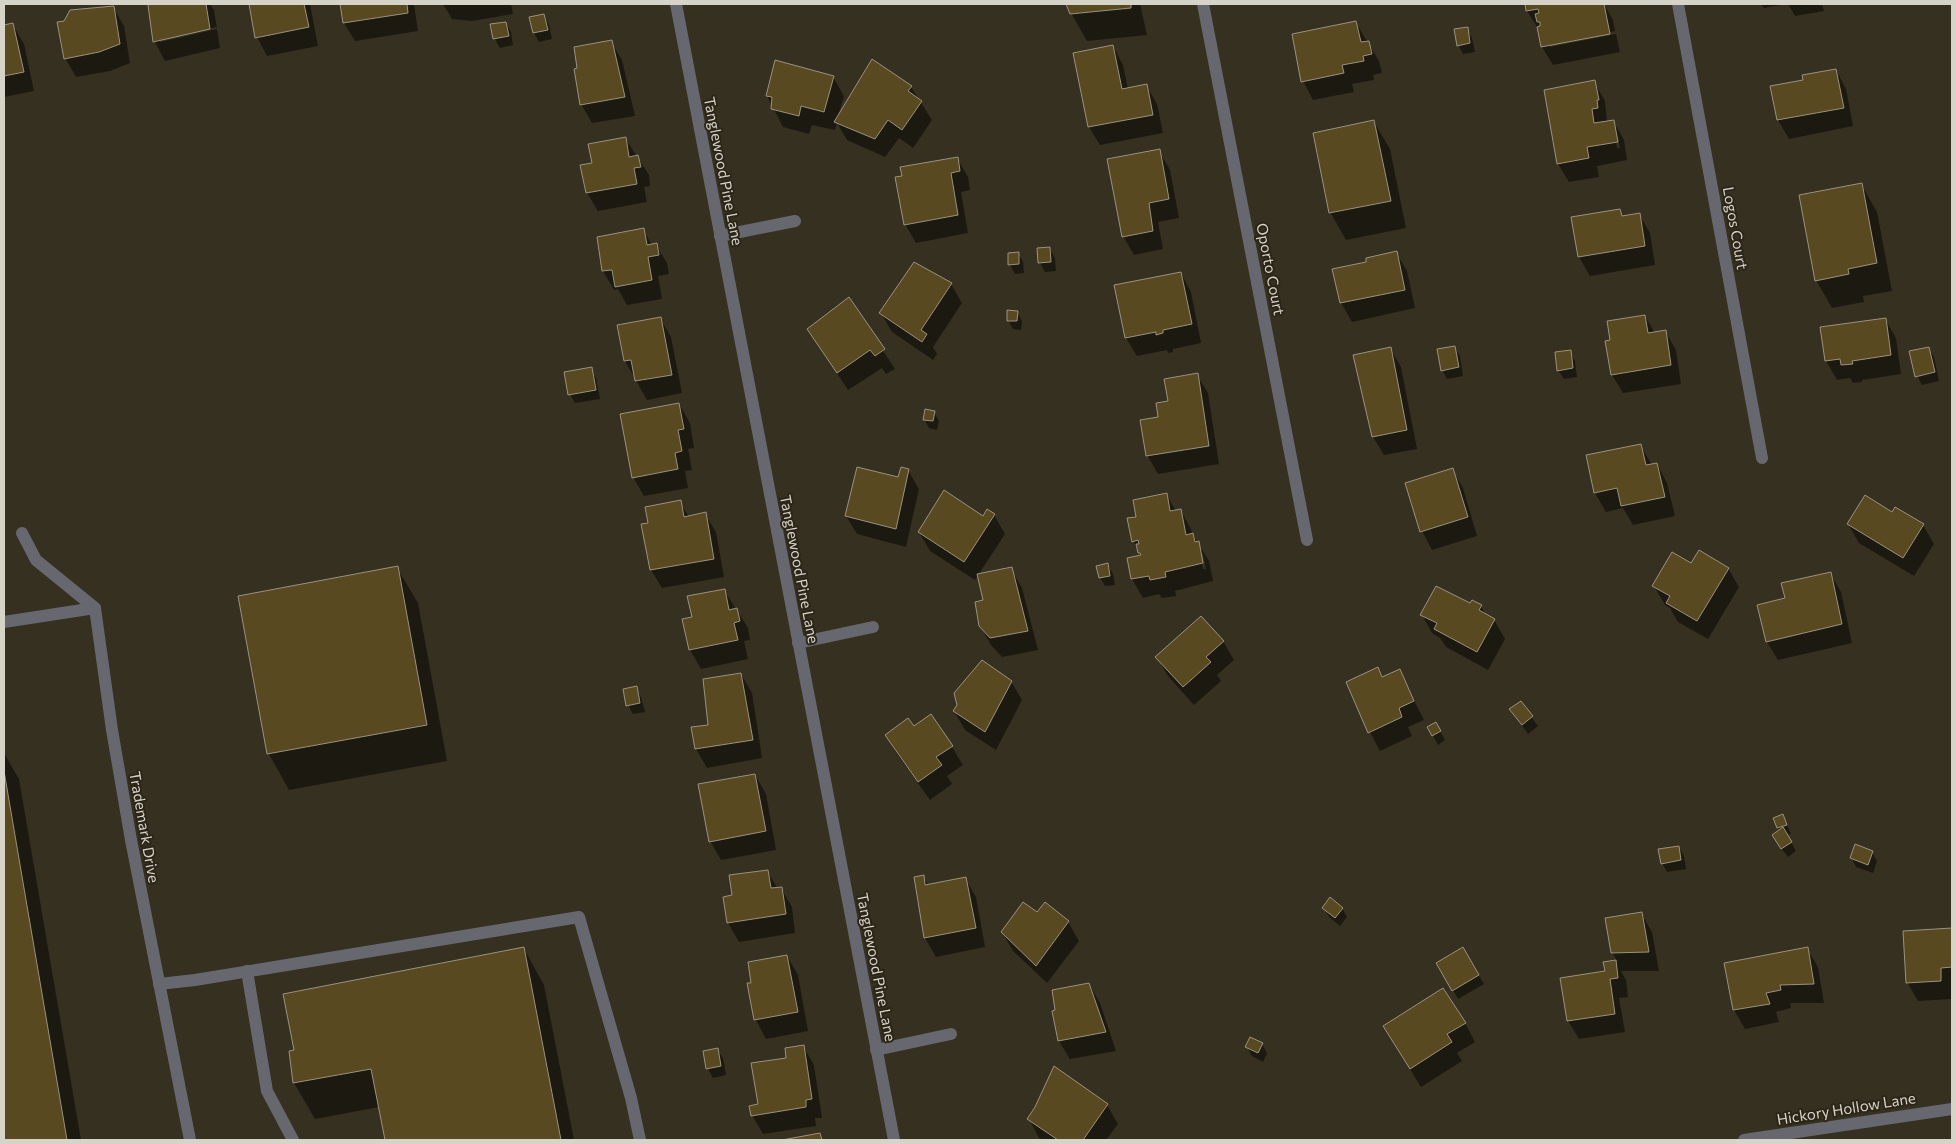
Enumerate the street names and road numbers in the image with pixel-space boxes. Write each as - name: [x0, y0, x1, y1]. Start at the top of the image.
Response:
- street label: Tanglewood Pine Lane: [701, 95, 747, 247]
- street label: Logos Court: [1720, 185, 1752, 271]
- street label: Oporto Court: [1253, 221, 1289, 317]
- street label: Tanglewood Pine Lane: [777, 493, 823, 645]
- street label: Trademark Drive: [126, 770, 164, 884]
- street label: Tanglewood Pine Lane: [854, 891, 900, 1043]
- street label: Hickory Hollow Lane: [1775, 1088, 1917, 1128]

